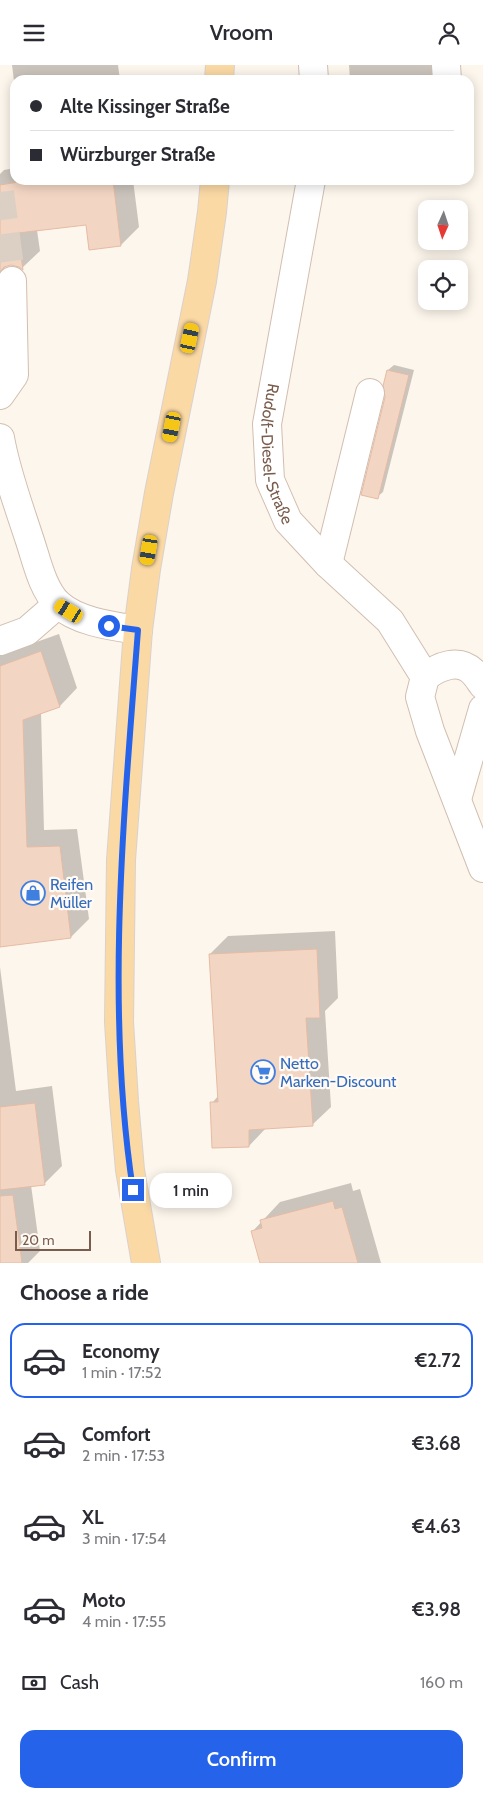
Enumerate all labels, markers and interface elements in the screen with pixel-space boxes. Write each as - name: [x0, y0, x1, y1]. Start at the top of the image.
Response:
- icon: menu: [20, 19, 48, 47]
- text: Vroom: [210, 19, 273, 46]
- icon: person: [435, 19, 463, 47]
- text: Alte Kissinger Straße: [60, 95, 230, 118]
- text: Würzburger Straße: [60, 143, 215, 166]
- north arrow: [418, 200, 468, 250]
- map controls: [418, 200, 468, 310]
- button: locate: [418, 260, 468, 310]
- car: [179, 322, 200, 354]
- street label: Rudolf-Diesel-Straße: [257, 382, 298, 527]
- car: [161, 411, 182, 443]
- car: [139, 534, 158, 566]
- car: [52, 597, 85, 625]
- route start: [98, 615, 120, 637]
- place label: Reifen Müller: [50, 875, 93, 912]
- shop icon: Reifen Müller: [20, 880, 46, 906]
- place label: Netto Marken-Discount: [280, 1054, 397, 1091]
- supermarket icon: Netto Marken-Discount: [250, 1059, 276, 1085]
- callout: 1 min: [150, 1173, 233, 1207]
- route end: [122, 1179, 144, 1201]
- text: 1 min: [173, 1181, 209, 1200]
- scale bar: [15, 1228, 91, 1251]
- text: 20 m: [22, 1231, 55, 1249]
- text: Choose a ride: [20, 1279, 149, 1306]
- icon: car: [22, 1338, 67, 1383]
- text: Economy: [82, 1340, 160, 1363]
- text: €2.72: [415, 1349, 461, 1372]
- text: 1 min · 17:52: [82, 1363, 162, 1382]
- icon: car: [22, 1421, 67, 1466]
- text: Comfort: [82, 1423, 151, 1446]
- text: €3.68: [412, 1432, 461, 1455]
- text: 2 min · 17:53: [82, 1446, 165, 1465]
- icon: car: [22, 1504, 67, 1549]
- text: XL: [82, 1506, 103, 1529]
- text: €4.63: [412, 1515, 461, 1538]
- text: 3 min · 17:54: [82, 1529, 166, 1548]
- icon: car: [22, 1587, 67, 1632]
- text: Moto: [82, 1589, 126, 1612]
- text: €3.98: [412, 1598, 461, 1621]
- text: 4 min · 17:55: [82, 1612, 166, 1631]
- icon: cash: [20, 1669, 48, 1697]
- text: Cash: [60, 1671, 99, 1694]
- text: 160 m: [420, 1673, 463, 1692]
- button: Confirm: [20, 1730, 463, 1788]

